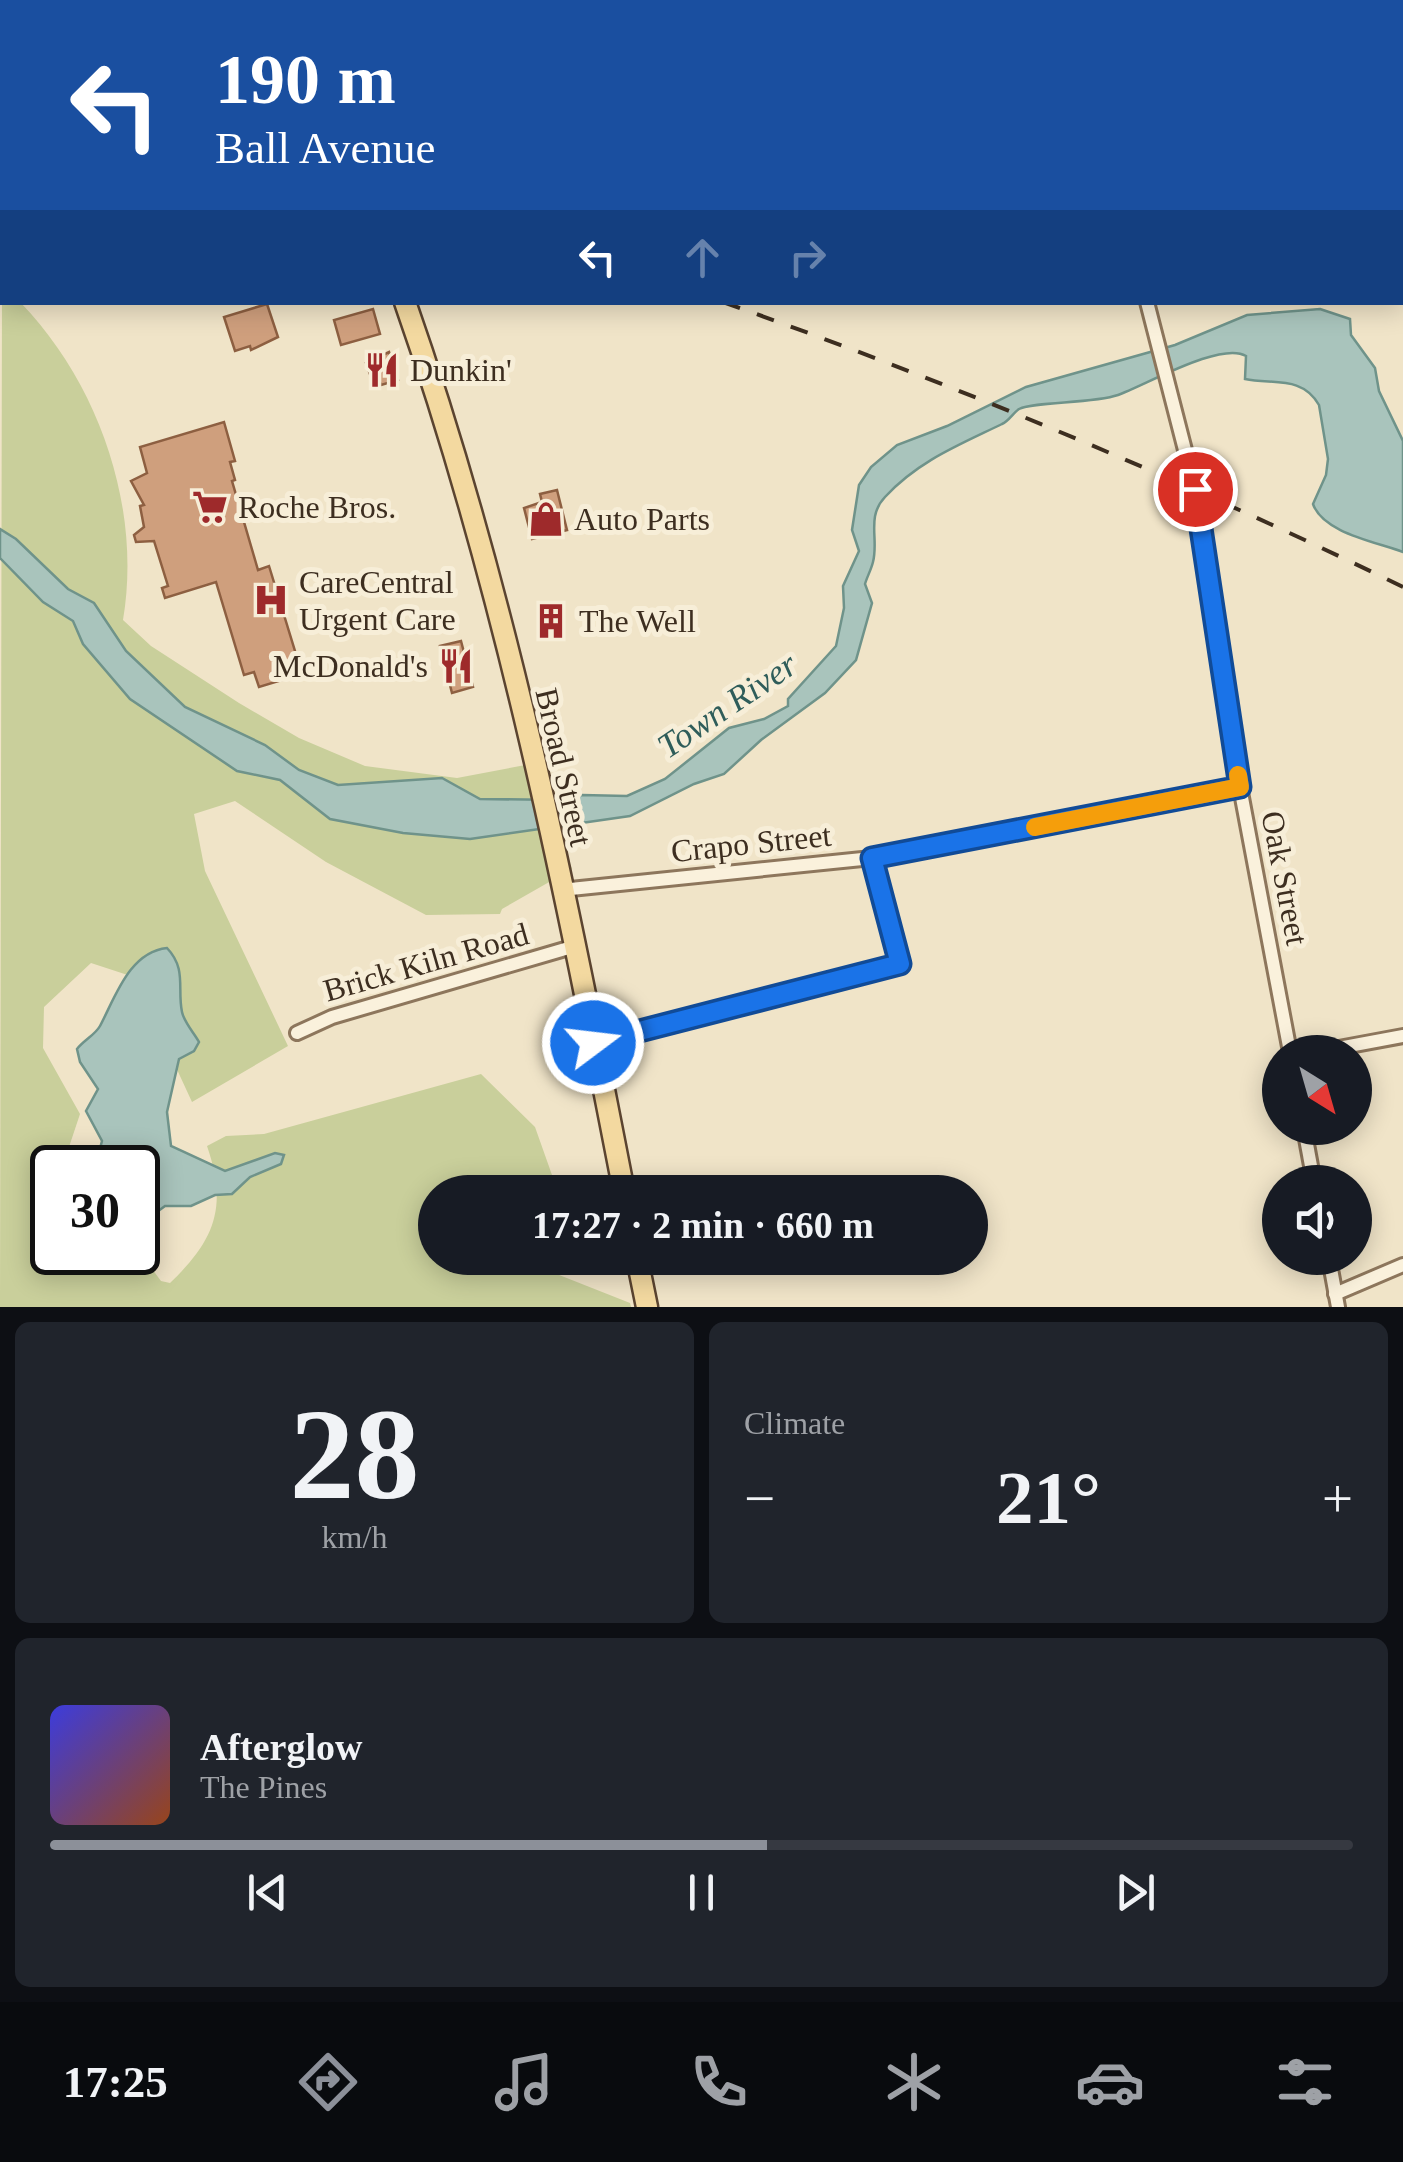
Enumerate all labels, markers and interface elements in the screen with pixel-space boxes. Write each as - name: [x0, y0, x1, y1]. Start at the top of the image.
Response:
- icon: left: [50, 40, 180, 170]
- text: 190 m: [215, 41, 396, 118]
- text: Ball Avenue: [215, 123, 435, 173]
- icon: left: [570, 230, 625, 285]
- icon: ahead: [675, 230, 730, 285]
- icon: right: [780, 230, 835, 285]
- restaurant icon: Dunkin': [363, 351, 401, 389]
- place label: Dunkin': [410, 352, 512, 388]
- pin: [1153, 447, 1238, 532]
- icon: arrive: [1168, 462, 1223, 517]
- supermarket icon: Roche Bros.: [191, 488, 229, 526]
- place label: Roche Bros.: [238, 489, 396, 525]
- shop icon: Auto Parts: [527, 500, 565, 538]
- place label: Auto Parts: [574, 501, 710, 537]
- place label: CareCentral Urgent Care: [299, 564, 456, 637]
- hospital icon: CareCentral Urgent Care: [252, 581, 290, 619]
- building icon: The Well: [532, 602, 570, 640]
- place label: The Well: [579, 603, 696, 639]
- water label: Town River: [650, 645, 804, 766]
- restaurant icon: McDonald's: [437, 647, 475, 685]
- place label: McDonald's: [273, 648, 428, 684]
- street label: Broad Street: [528, 685, 600, 850]
- street label: Oak Street: [1254, 808, 1316, 948]
- street label: Crapo Street: [669, 817, 833, 869]
- street label: Brick Kiln Road: [319, 916, 533, 1008]
- position arrow: [541, 991, 645, 1095]
- north arrow: [1262, 1035, 1372, 1145]
- map controls: [1262, 1035, 1372, 1275]
- speed limit sign: 30: [30, 1145, 160, 1275]
- button: sound: [1262, 1165, 1372, 1275]
- text: 17:27 · 2 min · 660 m: [532, 1204, 874, 1246]
- text: 28: [290, 1382, 420, 1526]
- text: Climate: [744, 1405, 845, 1441]
- text: 21°: [996, 1456, 1101, 1539]
- text: −: [744, 1468, 775, 1529]
- text: +: [1322, 1468, 1353, 1529]
- text: km/h: [322, 1519, 387, 1555]
- text: Afterglow: [200, 1726, 362, 1768]
- text: The Pines: [200, 1769, 327, 1805]
- icon: previous: [240, 1865, 295, 1920]
- icon: pause: [674, 1865, 729, 1920]
- icon: next: [1108, 1865, 1163, 1920]
- icon: directions: [293, 2047, 363, 2117]
- icon: music: [489, 2047, 559, 2117]
- icon: phone: [684, 2047, 754, 2117]
- icon: climate: [879, 2047, 949, 2117]
- icon: car: [1075, 2047, 1145, 2117]
- icon: filters: [1270, 2047, 1340, 2117]
- text: 17:25: [63, 2057, 168, 2107]

